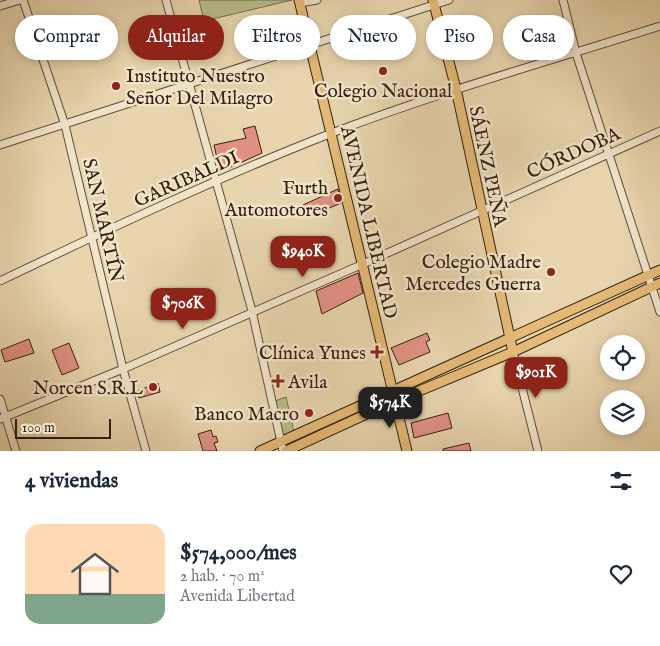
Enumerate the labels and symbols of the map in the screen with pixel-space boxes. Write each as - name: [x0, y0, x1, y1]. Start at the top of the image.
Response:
- place label: Instituto Nuestro Señor Del Milagro: [126, 65, 273, 111]
- marker: Colegio Nacional: [377, 65, 389, 77]
- marker: Instituto Nuestro Señor Del Milagro: [110, 80, 122, 92]
- place label: Colegio Nacional: [314, 80, 453, 104]
- street label: SÁENZ PEÑA: [463, 104, 513, 230]
- street label: CÓRDOBA: [523, 121, 625, 185]
- street label: AVENIDA LIBERTAD: [334, 123, 402, 321]
- street label: GARIBALDI: [131, 146, 243, 214]
- street label: SAN MARTÍN: [76, 156, 129, 285]
- place label: Furth Automotores: [224, 177, 328, 223]
- marker: Furth Automotores: [332, 192, 344, 204]
- pin: $940K: [268, 236, 338, 278]
- place label: Colegio Madre Mercedes Guerra: [405, 251, 542, 297]
- marker: Colegio Madre Mercedes Guerra: [545, 266, 557, 278]
- pin: $706K: [148, 288, 218, 330]
- place label: Clínica Yunes: [259, 342, 366, 366]
- marker: Clínica Yunes: [370, 345, 384, 359]
- pin: $901K: [501, 356, 571, 399]
- place label: Avila: [287, 371, 328, 395]
- marker: Avila: [272, 375, 284, 387]
- place label: Norcen S.R.L: [33, 377, 143, 401]
- marker: Norcen S.R.L: [147, 381, 159, 393]
- pin: $574K: [355, 386, 425, 429]
- place label: Banco Macro: [194, 403, 299, 427]
- marker: Banco Macro: [303, 407, 315, 419]
- scale bar: [15, 416, 111, 439]

